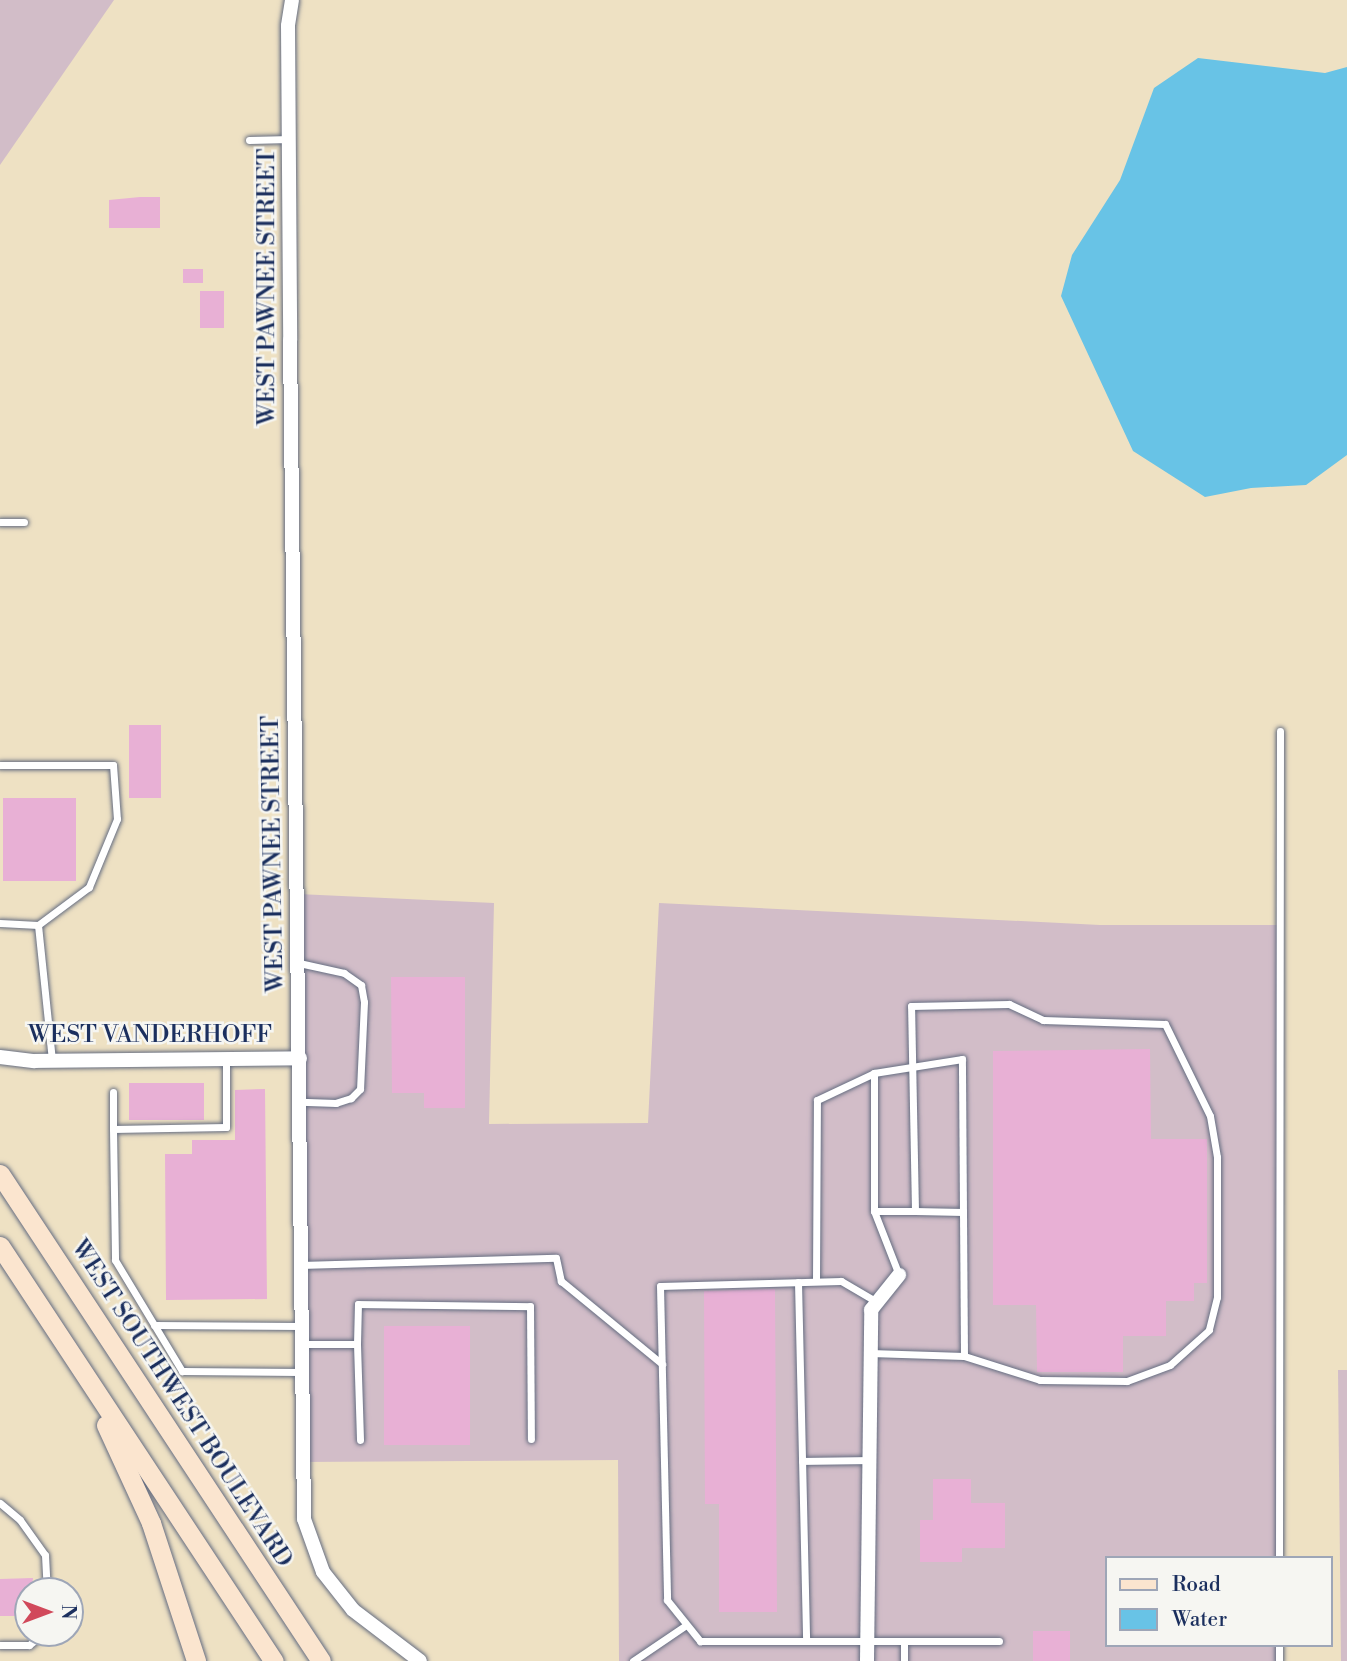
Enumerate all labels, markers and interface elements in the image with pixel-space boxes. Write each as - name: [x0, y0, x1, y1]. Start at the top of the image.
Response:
- street label: WEST PAWNEE STREET: [254, 149, 282, 425]
- street label: WEST PAWNEE STREET: [257, 715, 291, 993]
- street label: WEST VANDERHOFF: [28, 1022, 272, 1050]
- street label: WEST SOUTHWEST BOULEVARD: [64, 1235, 298, 1573]
- legend: [1106, 1556, 1333, 1647]
- text: Road: [1172, 1572, 1221, 1598]
- north arrow: [14, 1577, 84, 1647]
- text: N: [56, 1604, 80, 1620]
- text: Water: [1172, 1607, 1227, 1633]

